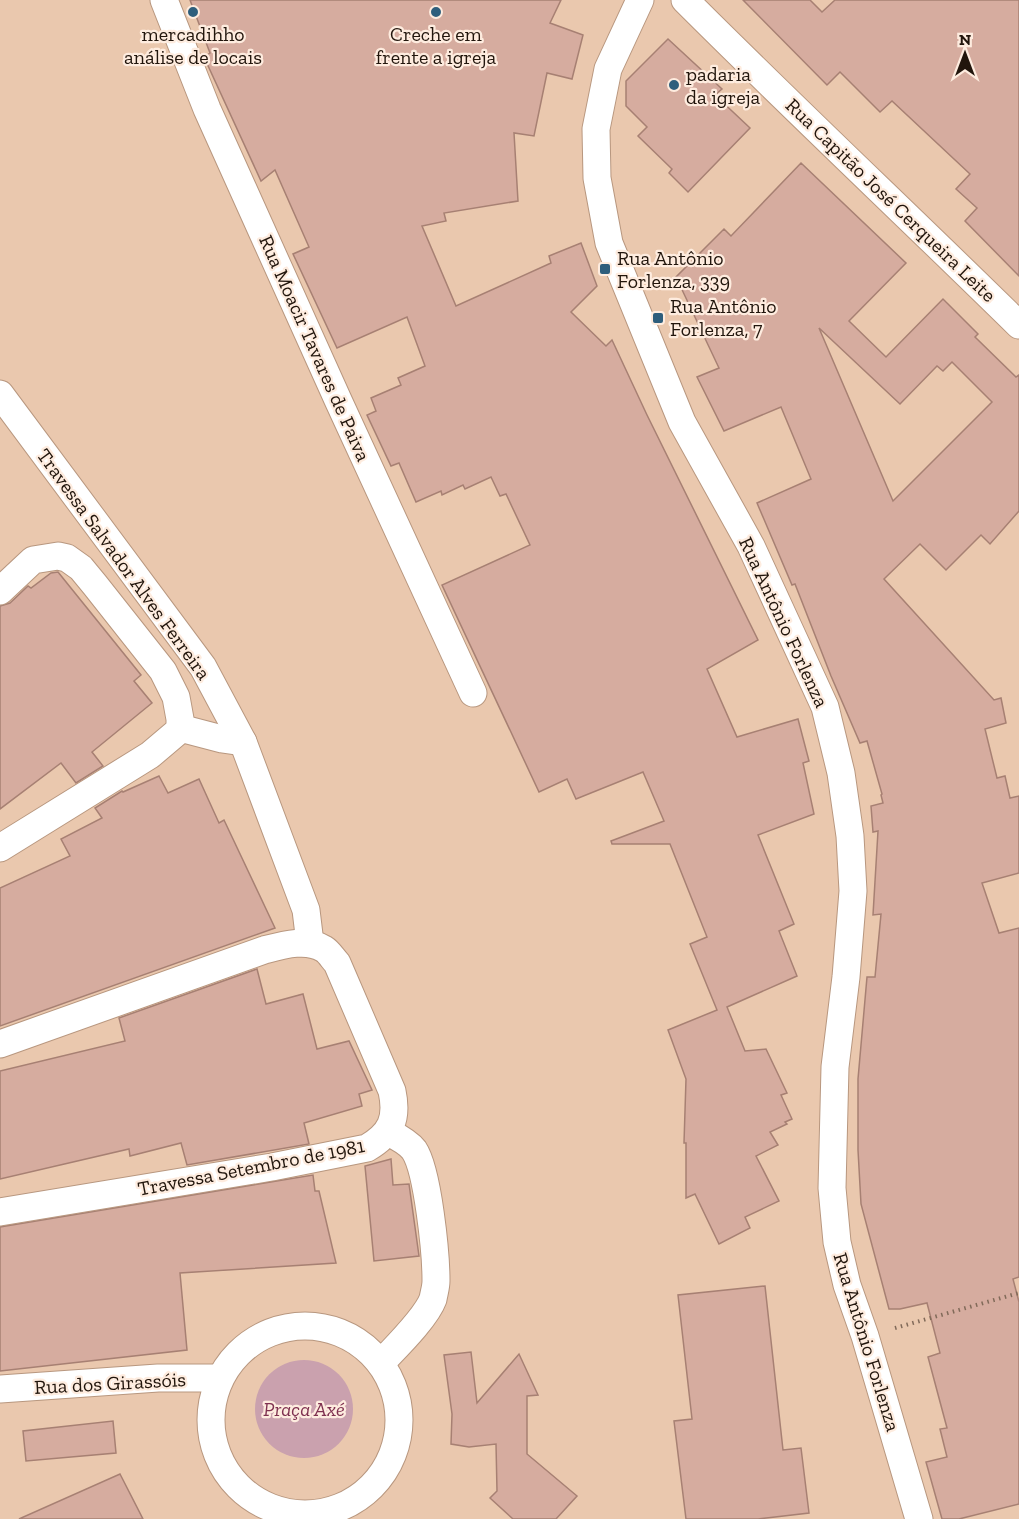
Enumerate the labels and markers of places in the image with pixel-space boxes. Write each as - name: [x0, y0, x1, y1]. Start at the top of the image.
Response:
- marker: mercadihho análise de locais: [186, 5, 200, 19]
- marker: Creche em frente a igreja: [429, 5, 443, 19]
- place label: mercadihho análise de locais: [124, 22, 262, 69]
- place label: Creche em frente a igreja: [376, 22, 496, 69]
- place label: padaria da igreja: [686, 62, 761, 109]
- marker: padaria da igreja: [667, 78, 681, 92]
- place label: Rua Antônio Forlenza, 339: [617, 246, 730, 293]
- marker: Rua Antônio Forlenza, 339: [598, 262, 612, 276]
- place label: Rua Antônio Forlenza, 7: [670, 294, 777, 341]
- marker: Rua Antônio Forlenza, 7: [651, 311, 665, 325]

